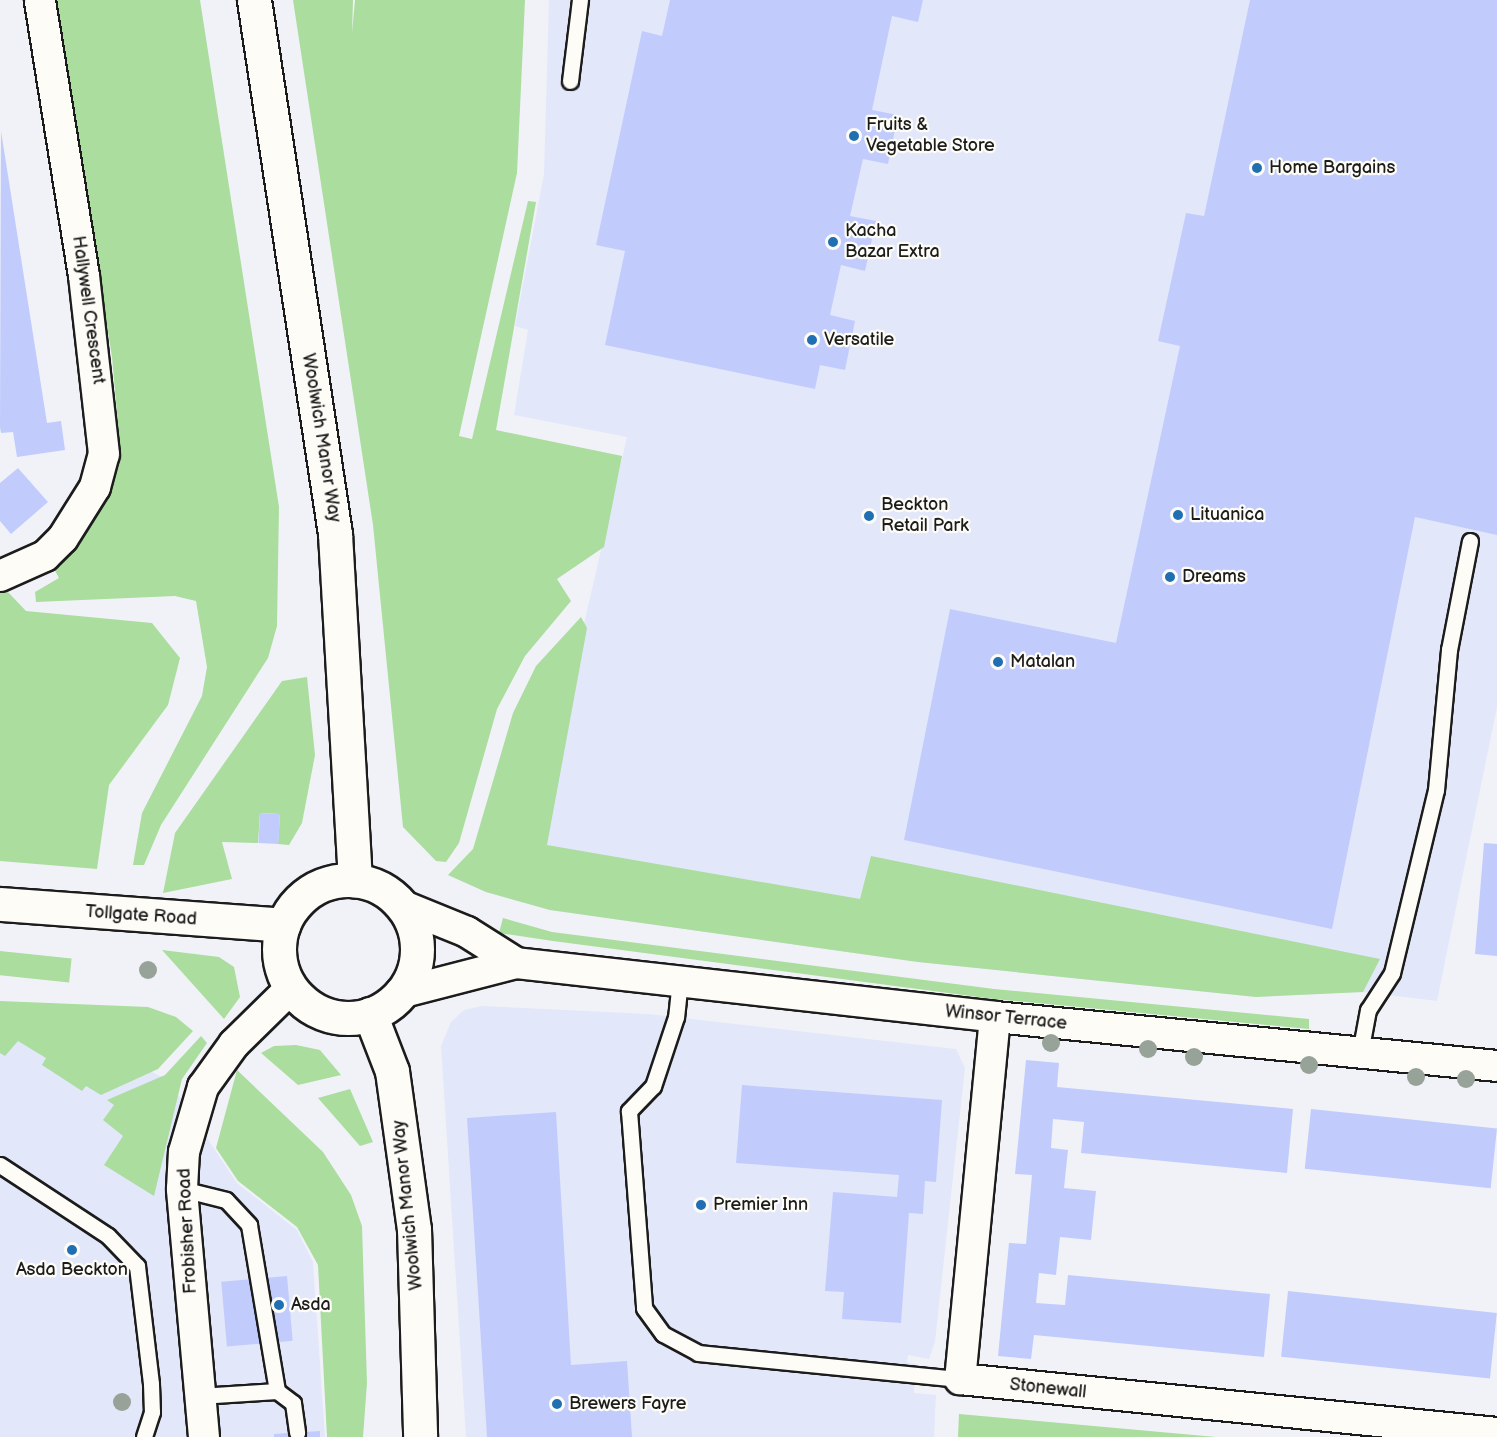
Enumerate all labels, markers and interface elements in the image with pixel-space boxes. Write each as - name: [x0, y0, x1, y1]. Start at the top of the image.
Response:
- place label: Fruits & Vegetable Store: [866, 115, 995, 158]
- marker: Fruits & Vegetable Store: [847, 129, 861, 143]
- place label: Home Bargains: [1269, 157, 1395, 179]
- marker: Home Bargains: [1250, 161, 1264, 175]
- place label: Kacha Bazar Extra: [845, 221, 940, 264]
- street label: Hallywell Crescent: [67, 234, 109, 386]
- marker: Kacha Bazar Extra: [826, 235, 840, 249]
- place label: Versatile: [824, 329, 894, 351]
- marker: Versatile: [805, 333, 819, 347]
- street label: Woolwich Manor Way: [297, 352, 345, 524]
- place label: Beckton Retail Park: [881, 495, 969, 538]
- place label: Lituanica: [1190, 504, 1264, 526]
- marker: Lituanica: [1171, 508, 1185, 522]
- marker: Beckton Retail Park: [862, 509, 876, 523]
- place label: Dreams: [1182, 566, 1246, 588]
- marker: Dreams: [1163, 570, 1177, 584]
- place label: Matalan: [1010, 651, 1075, 673]
- marker: Matalan: [991, 655, 1005, 669]
- street label: Tollgate Road: [85, 901, 197, 931]
- street label: Winsor Terrace: [944, 1001, 1068, 1035]
- street label: Woolwich Manor Way: [388, 1118, 428, 1292]
- street label: Frobisher Road: [174, 1168, 202, 1294]
- place label: Premier Inn: [713, 1194, 808, 1216]
- marker: Premier Inn: [694, 1198, 708, 1212]
- marker: Asda Beckton: [65, 1243, 79, 1257]
- place label: Asda Beckton: [16, 1259, 128, 1281]
- place label: Asda: [291, 1294, 331, 1316]
- marker: Asda: [272, 1298, 286, 1312]
- street label: Stonewall: [1009, 1374, 1087, 1404]
- place label: Brewers Fayre: [569, 1393, 686, 1415]
- marker: Brewers Fayre: [550, 1397, 564, 1411]

